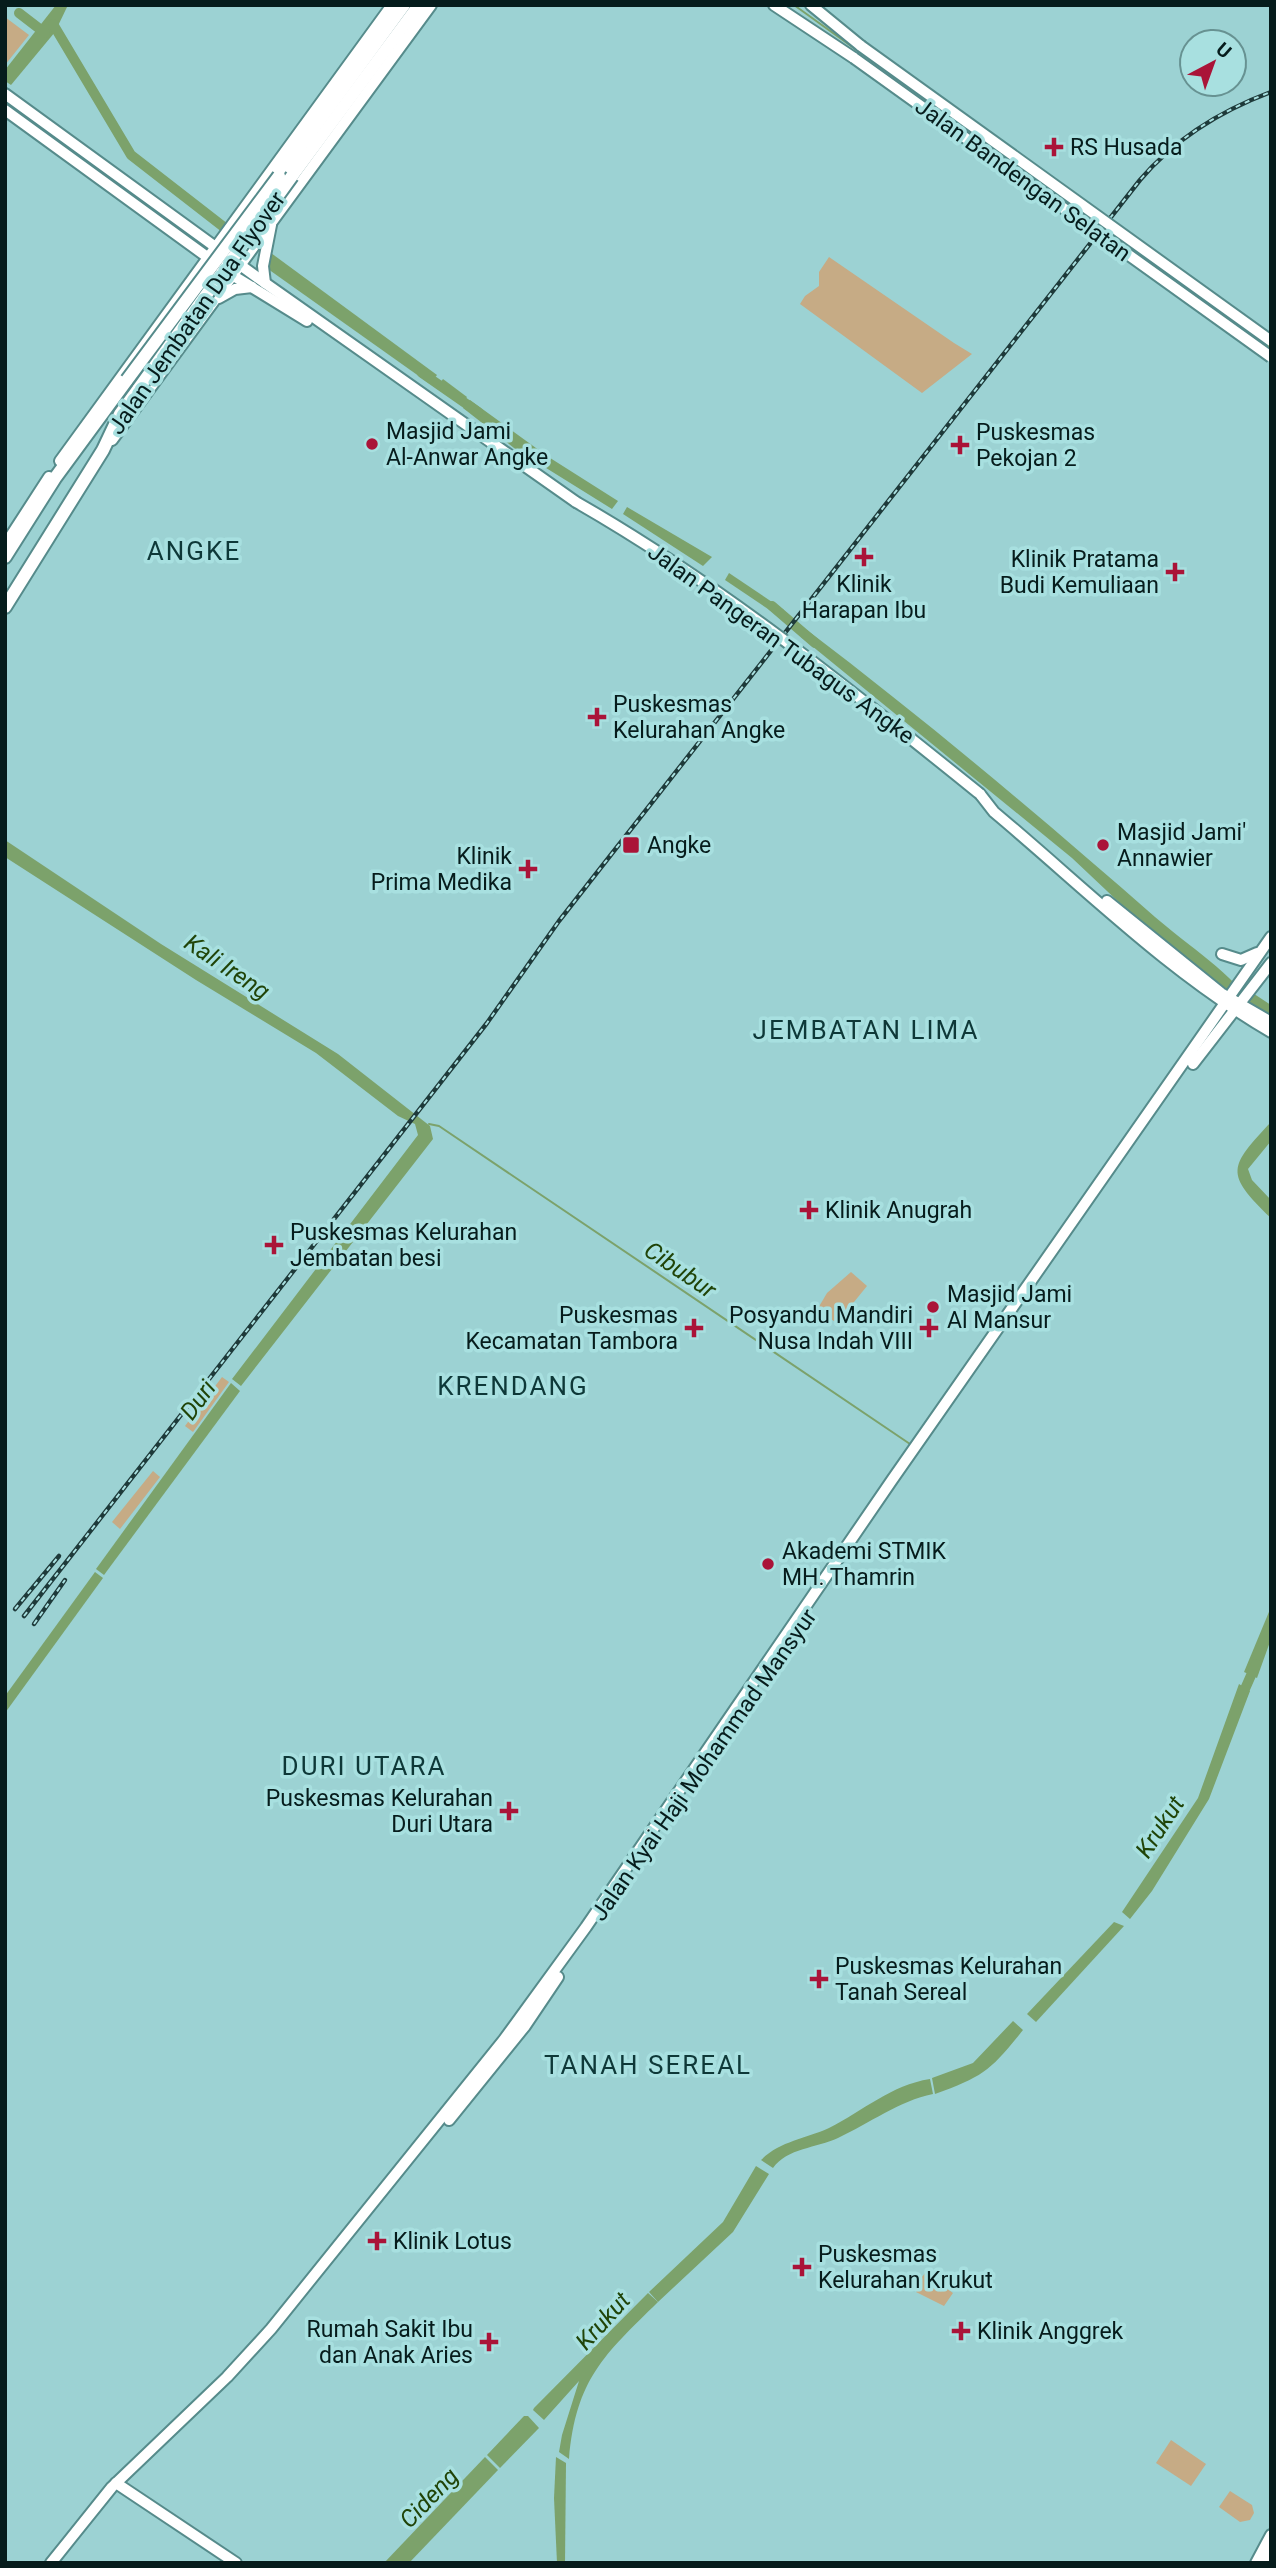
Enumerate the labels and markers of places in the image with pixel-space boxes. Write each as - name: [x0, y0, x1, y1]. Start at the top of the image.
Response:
- place label: RS Husada: [1070, 134, 1182, 161]
- marker: RS Husada: [1044, 137, 1064, 157]
- place label: Masjid Jami Al-Anwar Angke: [386, 418, 548, 471]
- place label: Puskesmas Pekojan 2: [976, 419, 1095, 472]
- marker: Puskesmas Pekojan 2: [950, 435, 970, 455]
- marker: Masjid Jami Al-Anwar Angke: [364, 436, 380, 452]
- place label: Klinik Pratama Budi Kemuliaan: [1000, 546, 1159, 599]
- marker: Klinik Harapan Ibu: [854, 547, 874, 567]
- marker: Klinik Pratama Budi Kemuliaan: [1165, 562, 1185, 582]
- place label: Klinik Harapan Ibu: [802, 571, 926, 624]
- place label: Puskesmas Kelurahan Angke: [613, 691, 785, 744]
- marker: Puskesmas Kelurahan Angke: [587, 707, 607, 727]
- place label: Masjid Jami' Annawier: [1117, 819, 1246, 872]
- place label: Angke: [647, 832, 711, 859]
- marker: Angke: [621, 835, 641, 855]
- marker: Masjid Jami' Annawier: [1095, 837, 1111, 853]
- place label: Klinik Prima Medika: [371, 843, 512, 896]
- marker: Klinik Prima Medika: [518, 859, 538, 879]
- place label: Klinik Anugrah: [825, 1197, 972, 1224]
- marker: Klinik Anugrah: [799, 1200, 819, 1220]
- place label: Puskesmas Kelurahan Jembatan besi: [290, 1219, 517, 1272]
- marker: Puskesmas Kelurahan Jembatan besi: [264, 1235, 284, 1255]
- place label: Masjid Jami Al Mansur: [947, 1281, 1072, 1334]
- marker: Masjid Jami Al Mansur: [925, 1299, 941, 1315]
- place label: Puskesmas Kecamatan Tambora: [465, 1302, 678, 1355]
- place label: Posyandu Mandiri Nusa Indah VIII: [729, 1302, 913, 1355]
- marker: Puskesmas Kecamatan Tambora: [684, 1318, 704, 1338]
- marker: Posyandu Mandiri Nusa Indah VIII: [919, 1318, 939, 1338]
- place label: Akademi STMIK MH. Thamrin: [782, 1538, 947, 1591]
- marker: Akademi STMIK MH. Thamrin: [760, 1556, 776, 1572]
- place label: Puskesmas Kelurahan Duri Utara: [266, 1785, 493, 1838]
- marker: Puskesmas Kelurahan Duri Utara: [499, 1801, 519, 1821]
- place label: Puskesmas Kelurahan Tanah Sereal: [835, 1953, 1062, 2006]
- marker: Puskesmas Kelurahan Tanah Sereal: [809, 1969, 829, 1989]
- place label: Klinik Lotus: [393, 2228, 512, 2255]
- marker: Klinik Lotus: [367, 2231, 387, 2251]
- place label: Puskesmas Kelurahan Krukut: [818, 2241, 993, 2294]
- marker: Puskesmas Kelurahan Krukut: [792, 2257, 812, 2277]
- place label: Rumah Sakit Ibu dan Anak Aries: [307, 2316, 473, 2369]
- place label: Klinik Anggrek: [977, 2318, 1124, 2345]
- marker: Klinik Anggrek: [951, 2321, 971, 2341]
- marker: Rumah Sakit Ibu dan Anak Aries: [479, 2332, 499, 2352]

